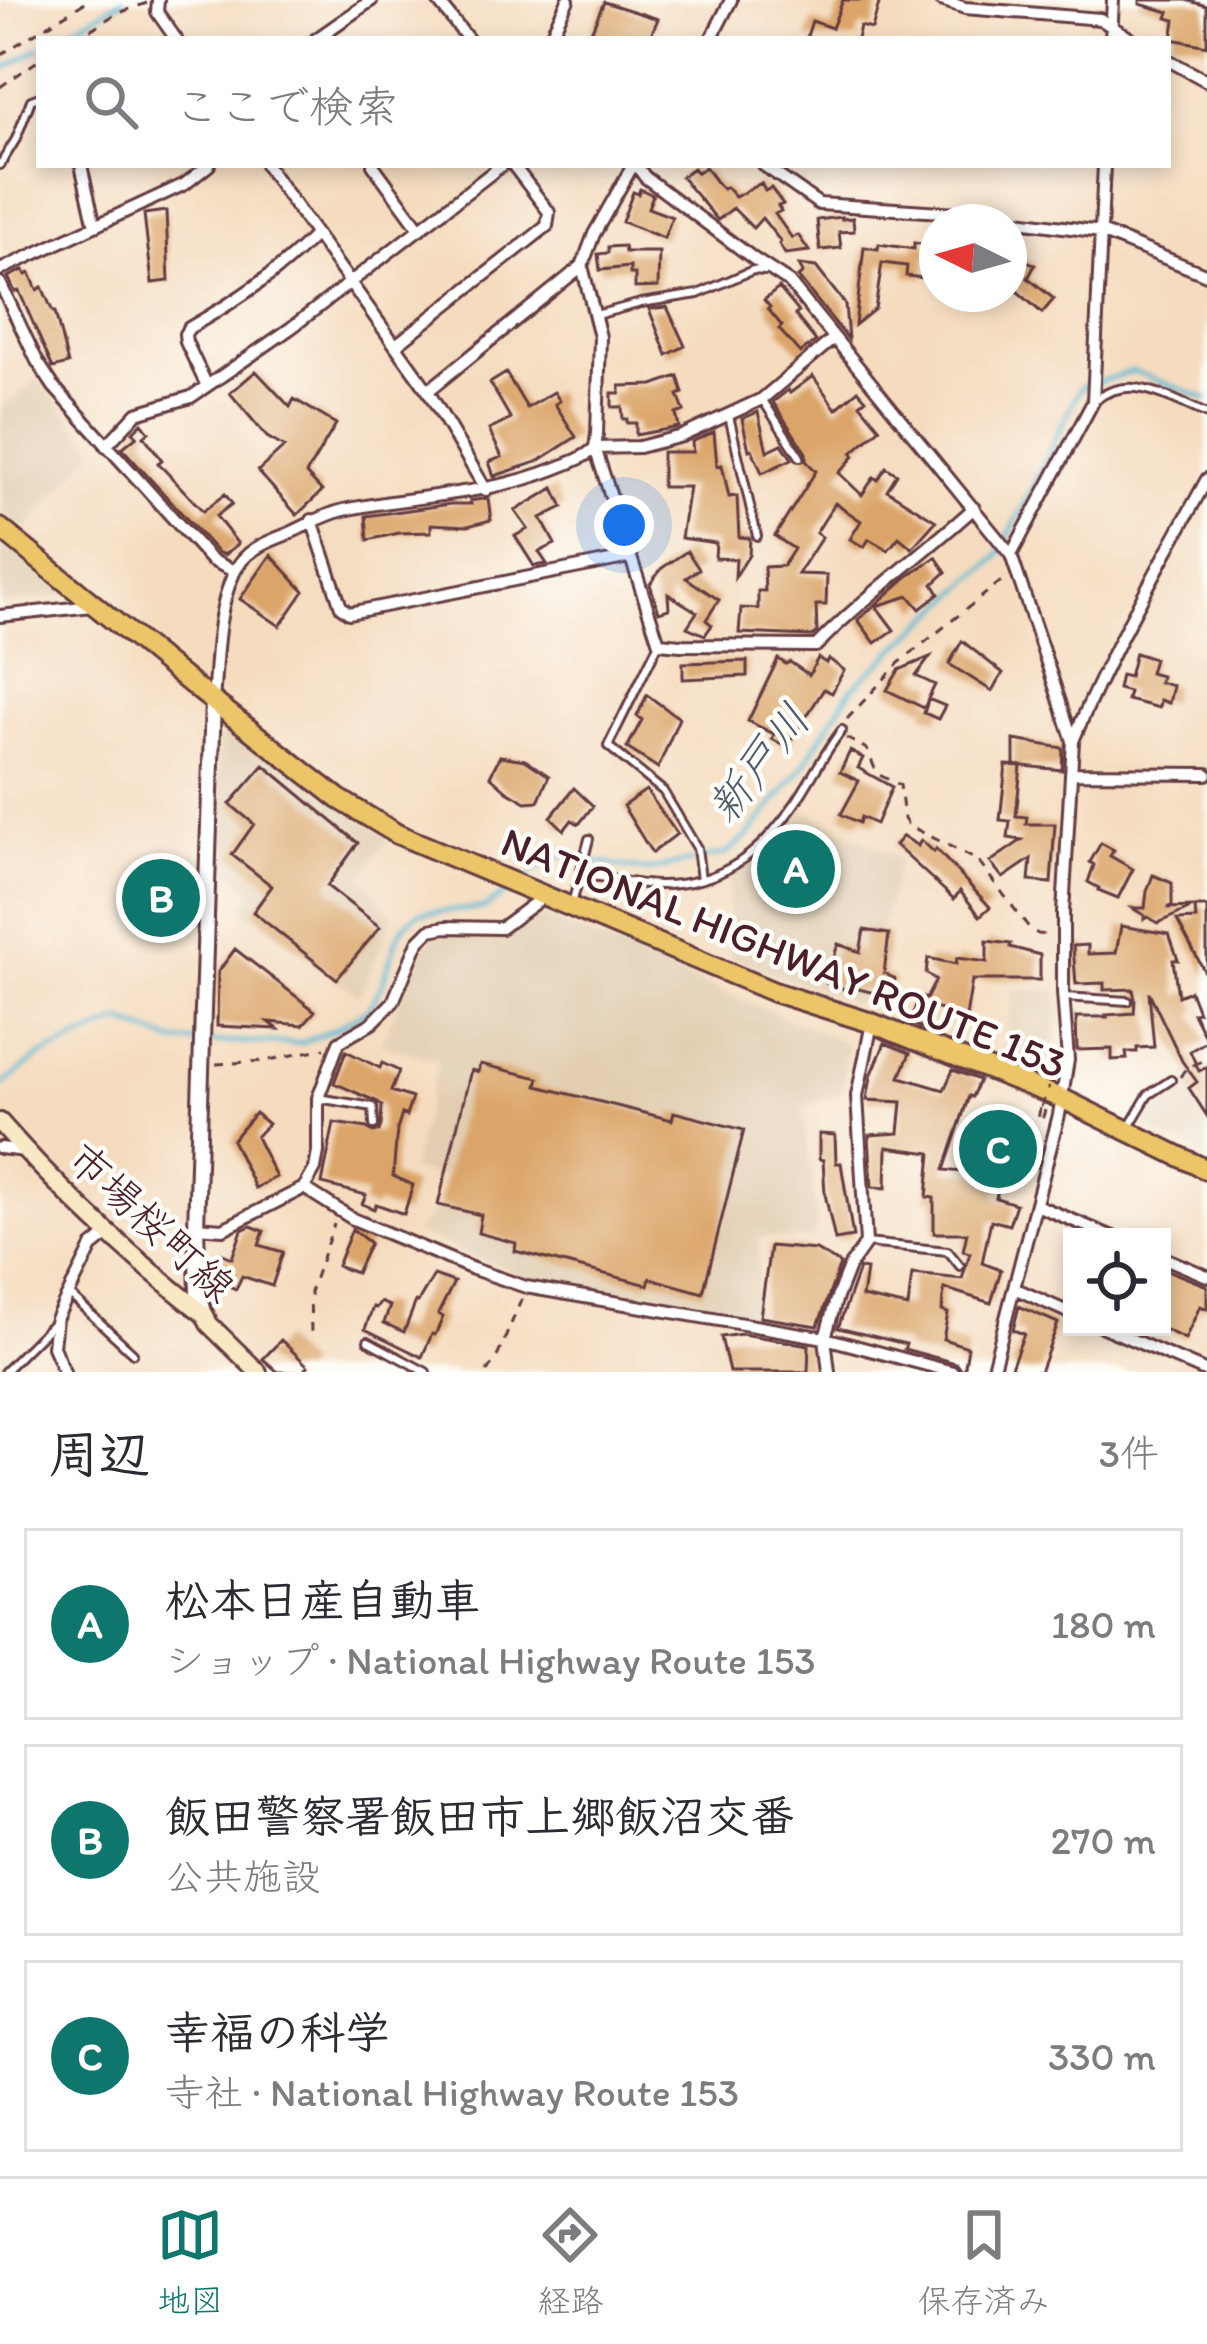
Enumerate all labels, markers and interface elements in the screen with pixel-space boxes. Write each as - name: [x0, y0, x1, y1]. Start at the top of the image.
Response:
- search box: [36, 36, 1171, 168]
- icon: search: [78, 69, 144, 135]
- text: ここで検索: [174, 79, 399, 133]
- north arrow: [919, 204, 1027, 312]
- your location: [594, 495, 654, 555]
- water label: 新戸川: [695, 693, 821, 833]
- street label: NATIONAL HIGHWAY ROUTE 153: [492, 815, 1076, 1089]
- pin: A: [757, 824, 835, 914]
- pin: B: [122, 853, 200, 943]
- pin: C: [959, 1104, 1037, 1194]
- street label: 市場桜町線: [57, 1132, 246, 1313]
- map controls: [1063, 1228, 1171, 1336]
- button: locate: [1063, 1228, 1171, 1336]
- text: 周辺: [48, 1424, 150, 1485]
- text: 3件: [1099, 1430, 1159, 1477]
- text: 松本日産自動車: [165, 1573, 480, 1627]
- text: A: [78, 1601, 102, 1648]
- text: 180 m: [1051, 1601, 1156, 1648]
- text: ショップ · National Highway Route 153: [165, 1637, 816, 1684]
- text: 飯田警察署飯田市上郷飯沼交番: [165, 1789, 795, 1843]
- text: B: [77, 1817, 103, 1864]
- text: 270 m: [1051, 1817, 1156, 1864]
- text: 公共施設: [165, 1853, 321, 1900]
- text: 幸福の科学: [165, 2005, 390, 2059]
- text: C: [77, 2033, 103, 2080]
- text: 330 m: [1048, 2033, 1156, 2080]
- text: 寺社 · National Highway Route 153: [165, 2069, 739, 2116]
- tab: 地図: [157, 2202, 223, 2322]
- tab: 経路: [537, 2202, 603, 2322]
- tab: 保存済み: [918, 2202, 1050, 2322]

